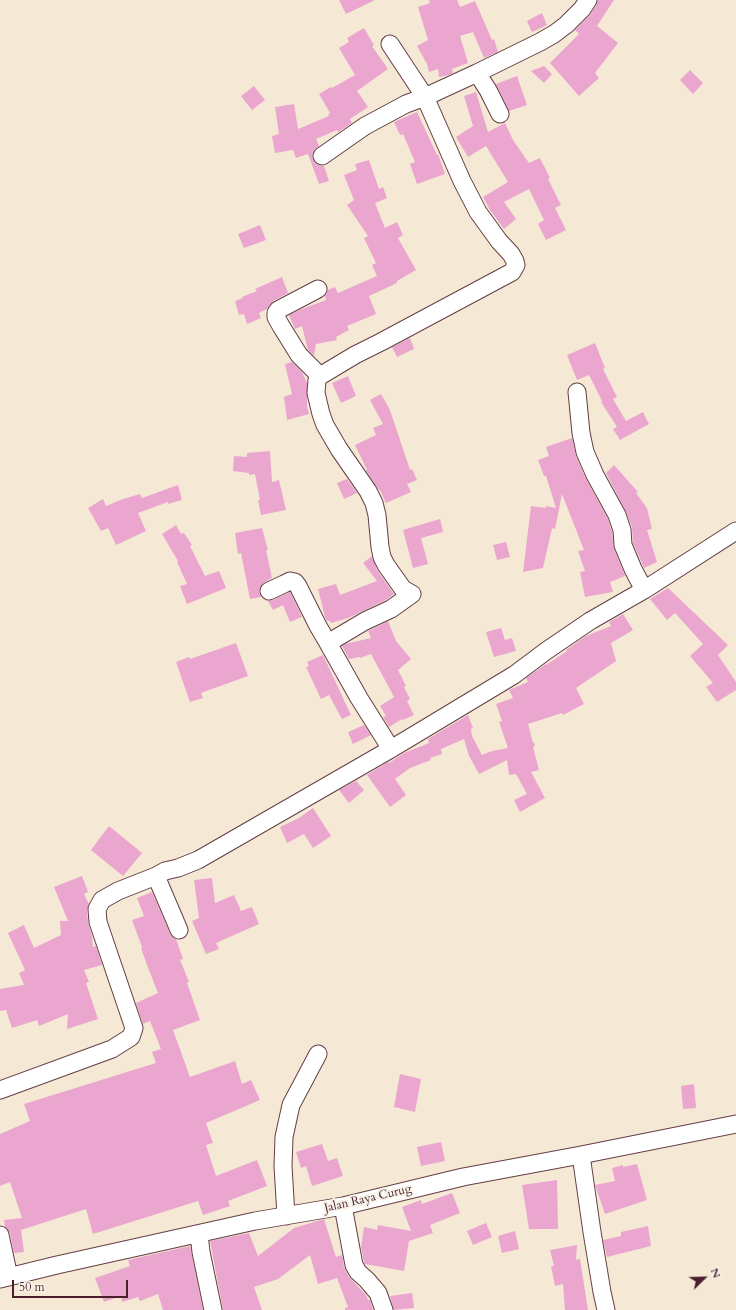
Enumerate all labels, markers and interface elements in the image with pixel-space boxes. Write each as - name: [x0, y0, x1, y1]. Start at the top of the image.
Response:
- street label: Jalan Raya Curug: [323, 1182, 413, 1216]
- north arrow: [684, 1258, 724, 1298]
- text: N: [707, 1266, 724, 1280]
- scale bar: [14, 1272, 130, 1298]
- text: 50 m: [19, 1279, 45, 1295]

